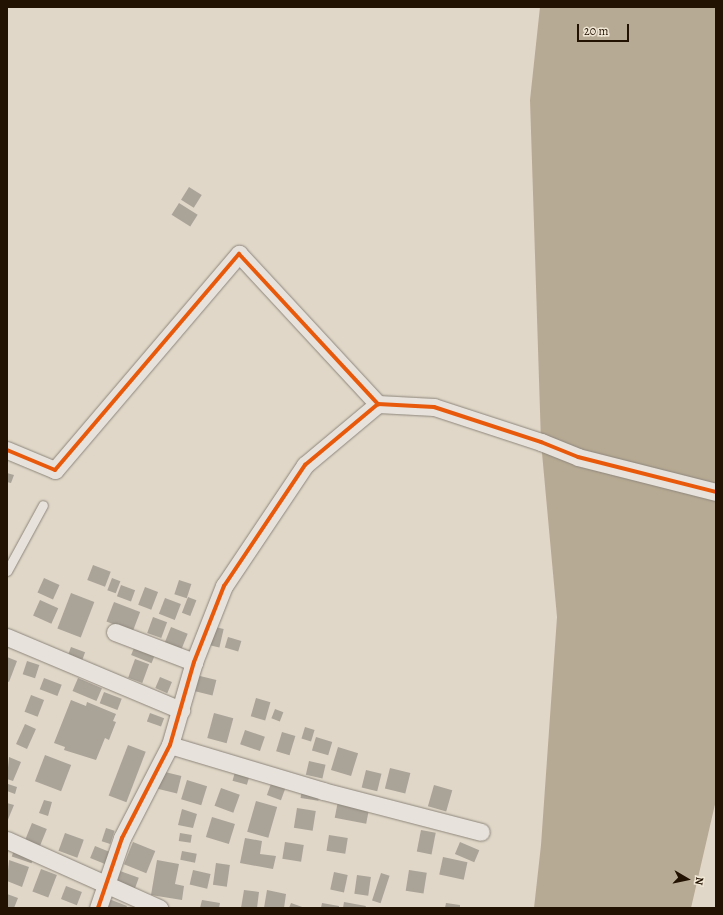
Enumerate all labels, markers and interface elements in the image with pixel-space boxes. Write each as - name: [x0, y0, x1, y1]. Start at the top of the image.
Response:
- scale bar: [579, 16, 631, 42]
- text: 20 m: [584, 23, 608, 39]
- north arrow: [667, 859, 707, 899]
- text: N: [691, 876, 707, 886]

